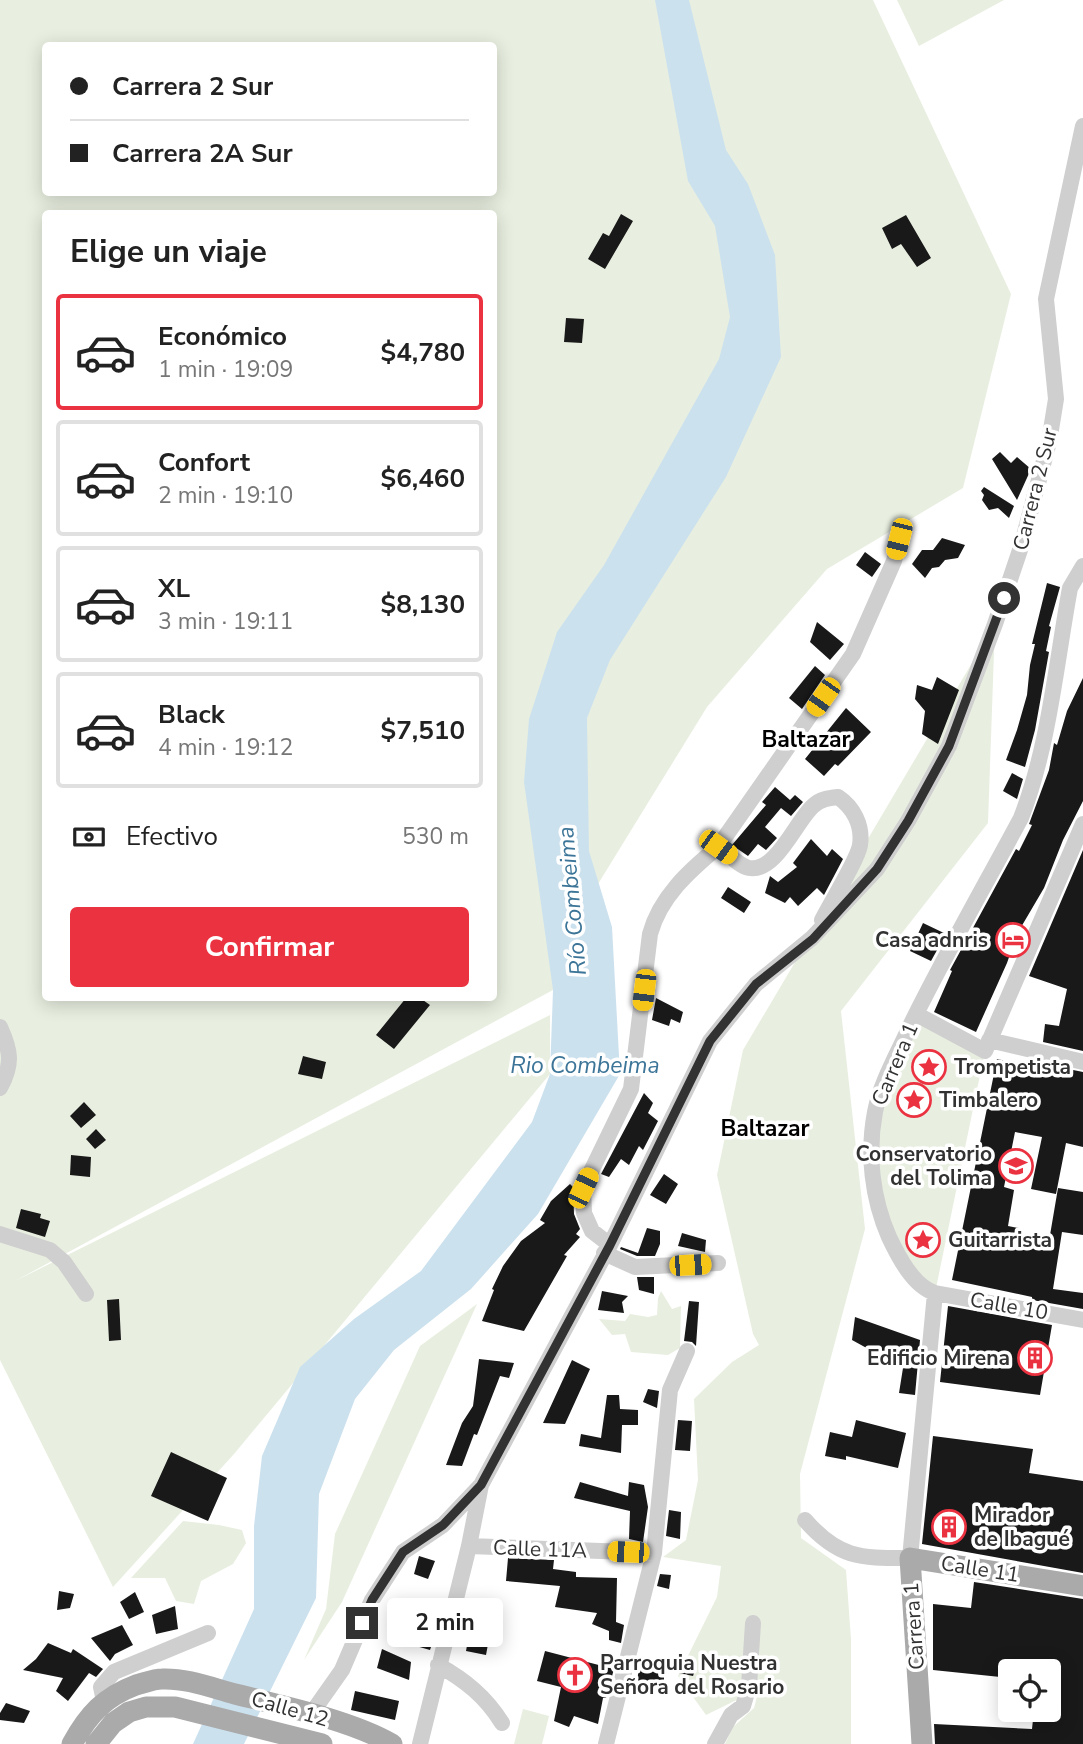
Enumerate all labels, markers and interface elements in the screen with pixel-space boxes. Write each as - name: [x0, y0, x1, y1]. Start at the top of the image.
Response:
- text: Carrera 2 Sur: [112, 69, 273, 104]
- text: Carrera 2A Sur: [112, 136, 293, 171]
- text: Elige un viaje: [70, 230, 267, 273]
- text: Económico: [158, 319, 287, 354]
- icon: car: [74, 321, 137, 384]
- text: $4,780: [381, 335, 465, 370]
- text: 1 min · 19:09: [158, 354, 293, 385]
- street label: Carrera 2 Sur: [1006, 424, 1064, 553]
- text: Confort: [158, 445, 250, 480]
- icon: car: [74, 447, 137, 510]
- text: $6,460: [381, 461, 465, 496]
- text: 2 min · 19:10: [158, 480, 293, 511]
- car: [884, 516, 915, 562]
- text: XL: [158, 571, 190, 606]
- icon: car: [74, 573, 137, 636]
- route start: [988, 582, 1020, 614]
- text: $8,130: [381, 587, 465, 622]
- text: 3 min · 19:11: [158, 606, 293, 637]
- car: [803, 674, 844, 720]
- text: Black: [158, 697, 225, 732]
- icon: car: [74, 699, 137, 762]
- text: $7,510: [381, 713, 465, 748]
- district label: Baltazar: [761, 724, 851, 755]
- text: 4 min · 19:12: [158, 732, 293, 763]
- icon: cash: [70, 818, 108, 856]
- text: Efectivo: [126, 819, 218, 854]
- text: 530 m: [402, 821, 469, 852]
- water label: Río Combeima: [550, 825, 594, 977]
- car: [695, 826, 742, 868]
- button: Confirmar: [70, 907, 469, 987]
- hotel icon: Casa adnris: [994, 921, 1032, 959]
- place label: Casa adnris: [875, 926, 988, 954]
- car: [632, 968, 657, 1012]
- street label: Carrera 1: [865, 1018, 925, 1110]
- place icon: Trompetista: [910, 1048, 948, 1086]
- water label: Rio Combeima: [510, 1050, 660, 1081]
- place label: Trompetista: [954, 1053, 1071, 1081]
- place icon: Timbalero: [895, 1081, 933, 1119]
- place label: Timbalero: [939, 1086, 1038, 1114]
- district label: Baltazar: [720, 1113, 810, 1144]
- place label: Conservatorio del Tolima: [856, 1140, 992, 1192]
- school or university icon: Conservatorio del Tolima: [997, 1147, 1035, 1185]
- car: [565, 1165, 602, 1211]
- place icon: Guitarrista: [904, 1221, 942, 1259]
- place label: Guitarrista: [948, 1226, 1052, 1254]
- car: [669, 1253, 712, 1277]
- street label: Calle 10: [968, 1285, 1050, 1327]
- building icon: Edificio Mirena: [1016, 1339, 1054, 1377]
- place label: Edificio Mirena: [867, 1344, 1010, 1372]
- place label: Mirador de Ibagué: [974, 1501, 1070, 1553]
- building icon: Mirador de Ibagué: [930, 1508, 968, 1546]
- street label: Calle 11A: [492, 1533, 588, 1565]
- car: [607, 1541, 650, 1563]
- street label: Calle 11: [939, 1549, 1021, 1589]
- street label: Carrera 1: [897, 1581, 931, 1671]
- callout: 2 min: [386, 1598, 502, 1648]
- route end: [346, 1607, 378, 1639]
- text: 2 min: [415, 1607, 475, 1638]
- place label: Parroquia Nuestra Señora del Rosario: [600, 1649, 784, 1701]
- church icon: Parroquia Nuestra Señora del Rosario: [556, 1656, 594, 1694]
- map controls: [998, 1659, 1061, 1722]
- button: locate: [998, 1659, 1061, 1722]
- street label: Calle 12: [248, 1685, 332, 1733]

